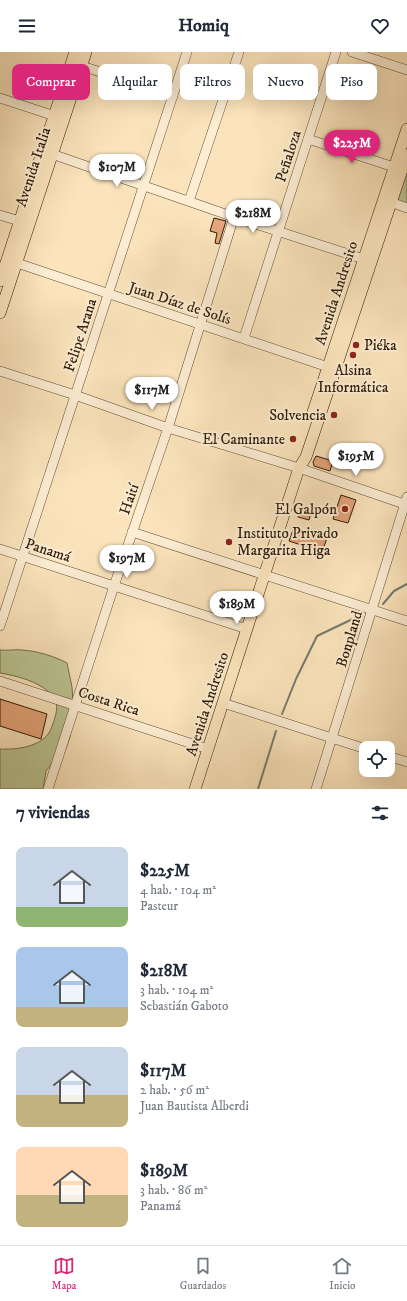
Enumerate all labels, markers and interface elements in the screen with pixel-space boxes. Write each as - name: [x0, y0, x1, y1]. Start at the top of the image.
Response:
- icon: menu: [16, 15, 38, 37]
- text: Homiq: [178, 15, 229, 37]
- icon: heart: [369, 15, 391, 37]
- chip: Comprar: [12, 64, 90, 100]
- chip: Alquilar: [98, 64, 172, 100]
- chip: Filtros: [180, 64, 245, 100]
- chip: Nuevo: [253, 64, 318, 100]
- chip: Piso: [326, 64, 377, 100]
- street label: Avenida Italia: [12, 124, 55, 209]
- street label: Peñaloza: [271, 127, 306, 185]
- pin: $225M: [324, 130, 380, 164]
- text: $225M: [333, 135, 371, 151]
- pin: $107M: [89, 154, 145, 188]
- text: $107M: [98, 159, 136, 175]
- pin: $218M: [225, 200, 281, 234]
- text: $218M: [235, 205, 271, 221]
- street label: Avenida Andresito: [311, 239, 362, 348]
- street label: Juan Díaz de Solís: [124, 277, 234, 329]
- street label: Felipe Arana: [60, 295, 101, 374]
- place label: Piéka: [364, 336, 397, 355]
- marker: Piéka: [351, 340, 361, 350]
- marker: Alsina Informática: [348, 350, 358, 360]
- place label: Alsina Informática: [318, 361, 389, 397]
- pin: $117M: [124, 377, 180, 411]
- text: $117M: [134, 382, 170, 398]
- place label: Solvencia: [269, 406, 327, 425]
- marker: Solvencia: [329, 410, 339, 420]
- place label: El Caminante: [202, 430, 285, 449]
- marker: El Caminante: [288, 434, 298, 444]
- pin: $195M: [328, 443, 384, 477]
- text: $195M: [338, 448, 374, 464]
- street label: Haití: [115, 480, 144, 517]
- place label: El Galpón: [275, 500, 337, 519]
- marker: El Galpón: [340, 504, 350, 514]
- place label: Instituto Privado Margarita Higa: [237, 524, 338, 560]
- street label: Panamá: [23, 534, 74, 567]
- marker: Instituto Privado Margarita Higa: [224, 537, 234, 547]
- pin: $197M: [99, 545, 155, 579]
- text: $197M: [108, 550, 146, 566]
- pin: $189M: [209, 591, 265, 625]
- text: $189M: [219, 596, 255, 612]
- street label: Bonpland: [332, 608, 367, 670]
- street label: Avenida Andresito: [182, 650, 233, 759]
- street label: Costa Rica: [76, 683, 142, 720]
- map controls: [359, 741, 395, 777]
- button: locate: [359, 741, 395, 777]
- text: 7 viviendas: [16, 802, 90, 824]
- icon: filters: [369, 802, 391, 824]
- text: $225M: [140, 860, 190, 882]
- icon: home: [48, 863, 96, 911]
- text: 4 hab. · 104 m²: [140, 882, 216, 898]
- text: Pasteur: [140, 898, 178, 914]
- text: $218M: [140, 960, 188, 982]
- icon: home: [48, 963, 96, 1011]
- text: 3 hab. · 104 m²: [140, 982, 213, 998]
- text: Sebastián Gaboto: [140, 998, 228, 1014]
- text: $117M: [140, 1060, 186, 1082]
- icon: home: [48, 1063, 96, 1111]
- text: 2 hab. · 56 m²: [140, 1082, 209, 1098]
- text: Juan Bautista Alberdi: [140, 1098, 249, 1114]
- text: $189M: [140, 1160, 188, 1182]
- icon: home: [48, 1163, 96, 1211]
- text: 3 hab. · 86 m²: [140, 1182, 208, 1198]
- text: Panamá: [140, 1198, 181, 1214]
- tab: Mapa: [52, 1255, 77, 1293]
- tab: Guardados: [180, 1255, 226, 1293]
- tab: Inicio: [329, 1255, 355, 1293]

